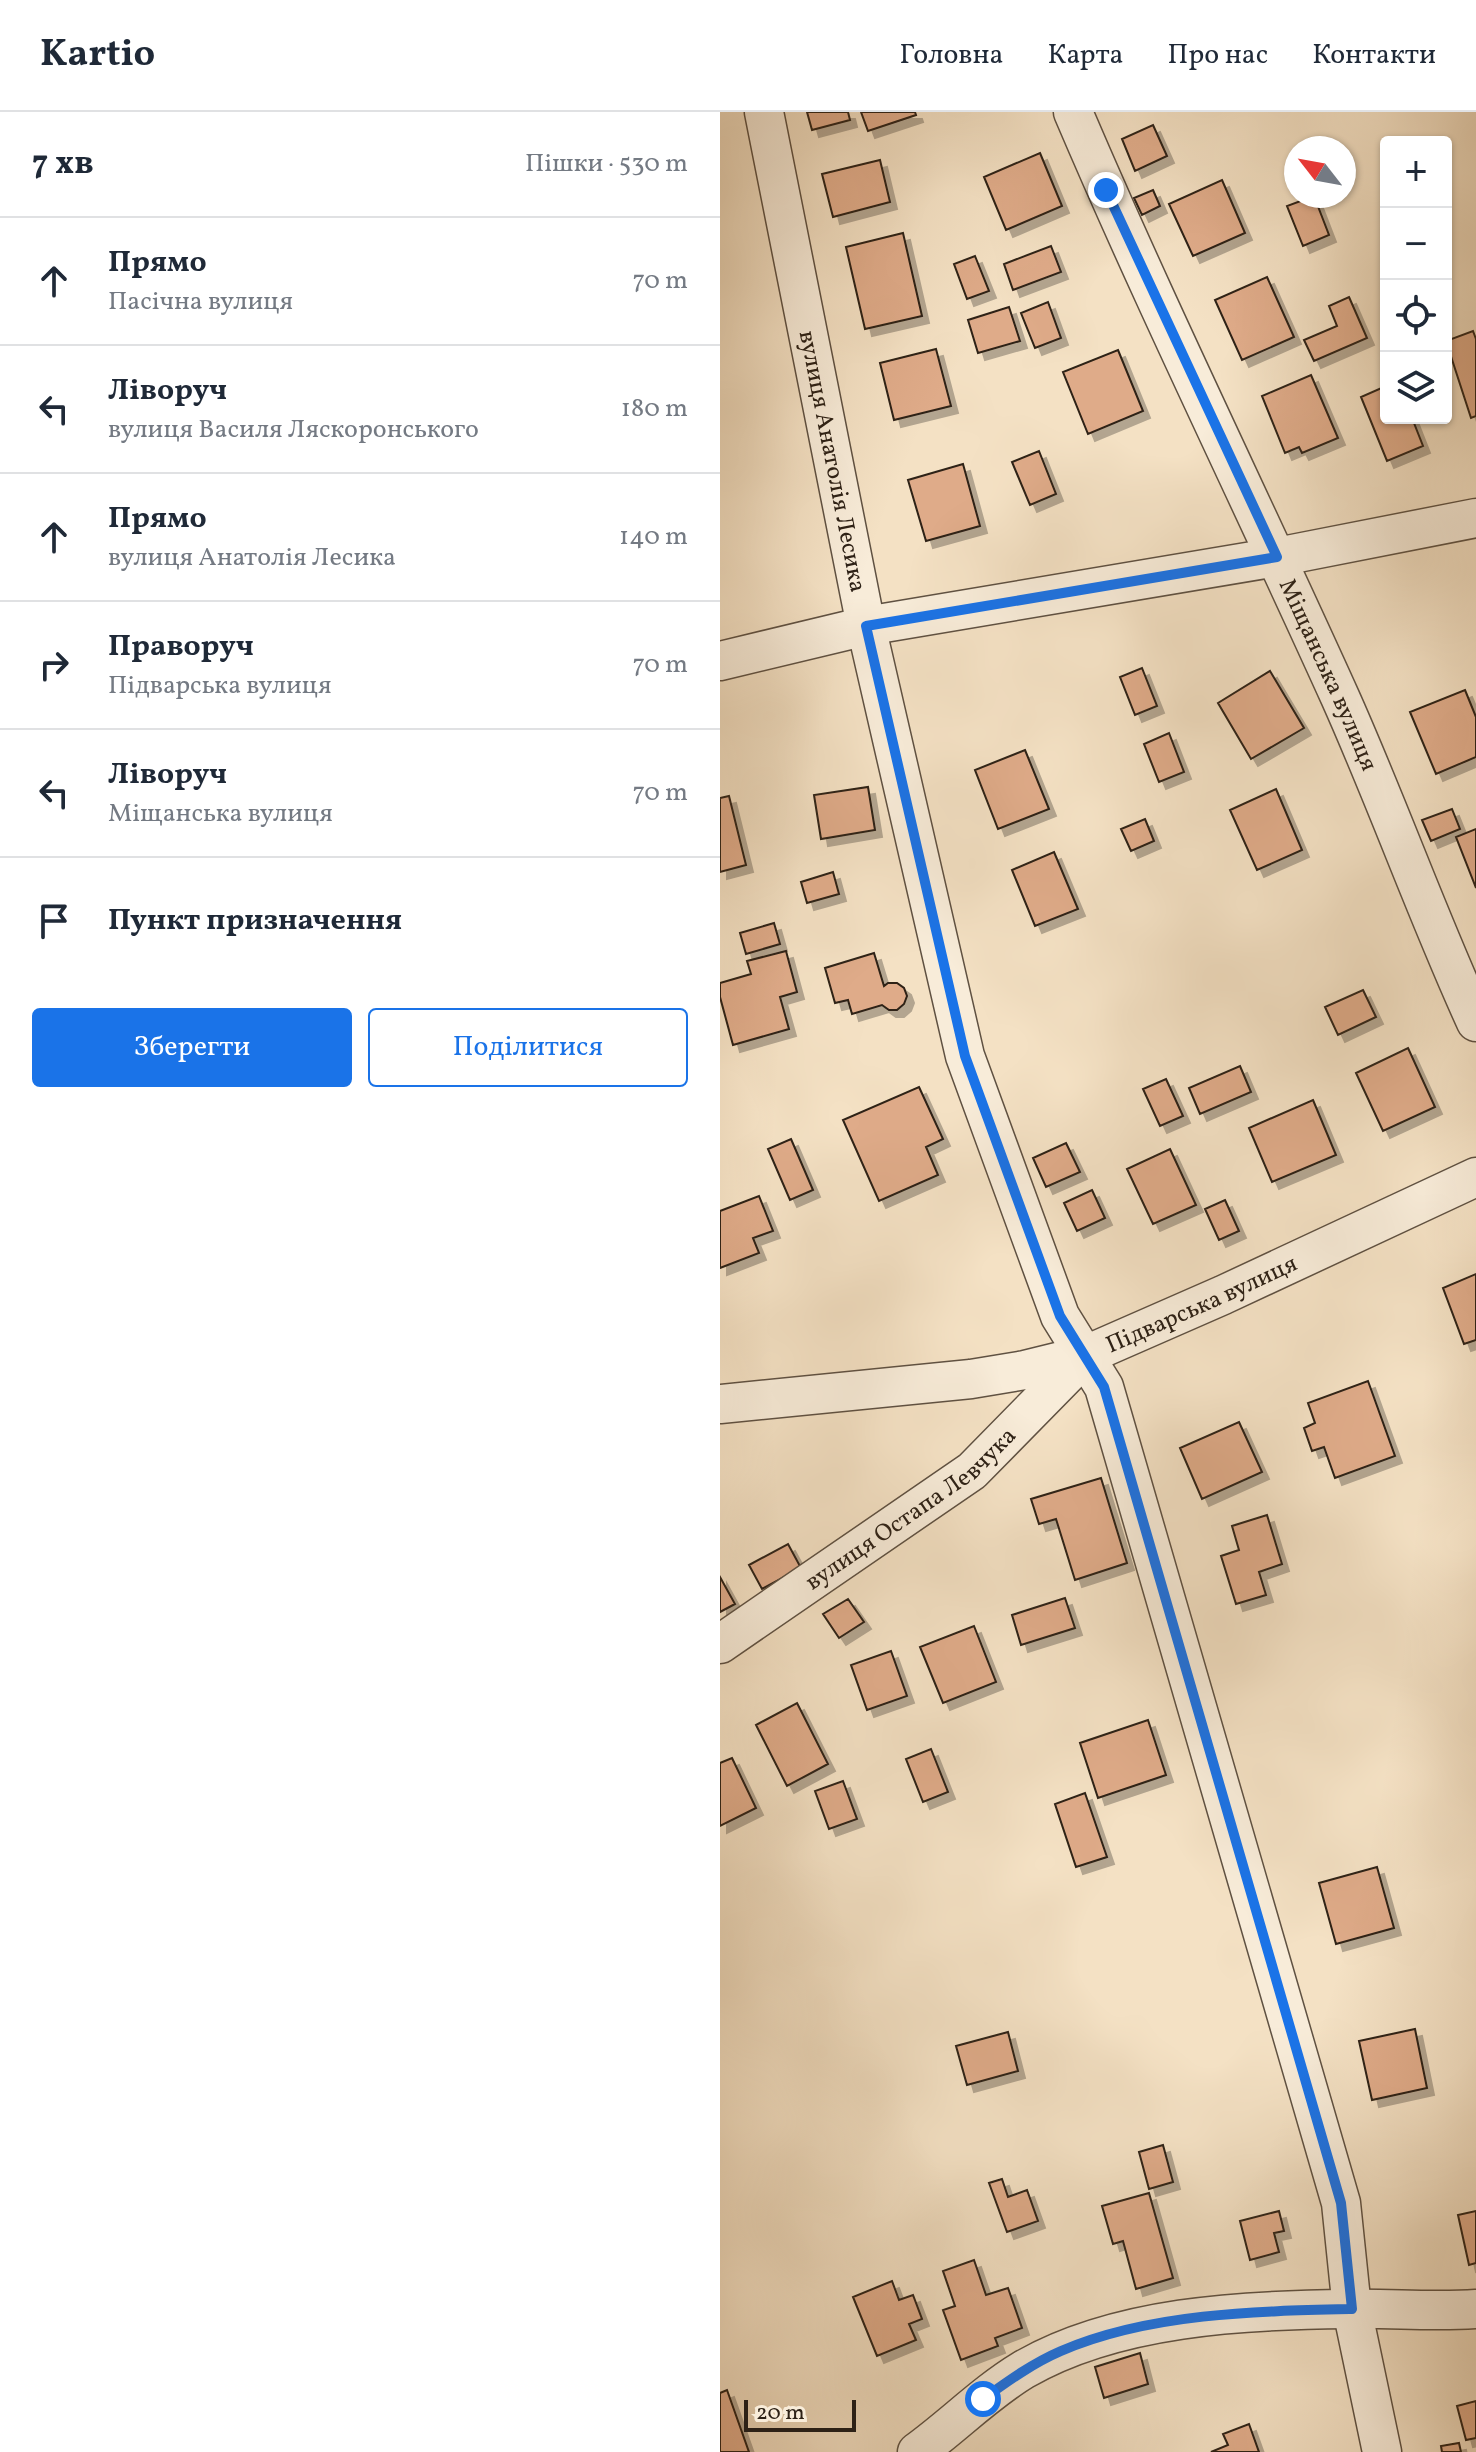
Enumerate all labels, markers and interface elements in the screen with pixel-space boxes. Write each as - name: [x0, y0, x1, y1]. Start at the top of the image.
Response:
- text: Kartio: [40, 29, 155, 82]
- text: Головна: [900, 36, 1004, 75]
- text: Карта: [1048, 36, 1124, 75]
- text: Про нас: [1168, 36, 1268, 75]
- text: Контакти: [1312, 36, 1436, 75]
- north arrow: [1284, 136, 1356, 208]
- map controls: [1380, 136, 1452, 424]
- button: +: [1380, 136, 1452, 208]
- text: 7 хв: [32, 141, 94, 188]
- text: Пішки · 530 m: [525, 146, 688, 182]
- route end: [1088, 172, 1124, 208]
- button: −: [1380, 208, 1452, 280]
- text: Прямо: [108, 242, 207, 284]
- icon: ahead: [32, 259, 76, 303]
- text: 70 m: [633, 263, 688, 299]
- button: locate: [1380, 280, 1452, 352]
- text: Пасічна вулиця: [108, 284, 293, 320]
- street label: вулиця Анатолія Лесика: [789, 328, 874, 595]
- button: layers: [1380, 352, 1452, 424]
- text: Ліворуч: [108, 370, 227, 412]
- icon: left: [32, 387, 76, 431]
- text: 180 m: [621, 391, 688, 427]
- text: вулиця Василя Ляскоронського: [108, 412, 479, 448]
- text: Прямо: [108, 498, 207, 540]
- icon: ahead: [32, 515, 76, 559]
- text: 140 m: [619, 519, 688, 555]
- text: вулиця Анатолія Лесика: [108, 540, 396, 576]
- street label: Міщанська вулиця: [1269, 574, 1385, 777]
- text: Праворуч: [108, 626, 254, 668]
- icon: right: [32, 643, 76, 687]
- text: 70 m: [633, 647, 688, 683]
- text: Підварська вулиця: [108, 668, 331, 704]
- text: Ліворуч: [108, 754, 227, 796]
- icon: left: [32, 771, 76, 815]
- text: 70 m: [633, 775, 688, 811]
- text: Міщанська вулиця: [108, 796, 333, 832]
- icon: arrive: [32, 899, 76, 943]
- text: Пункт призначення: [108, 900, 402, 942]
- button: Зберегти: [32, 1008, 352, 1087]
- button: Поділитися: [368, 1008, 688, 1087]
- street label: Підварська вулиця: [1101, 1248, 1303, 1363]
- street label: вулиця Остапа Левчука: [799, 1420, 1025, 1600]
- route start: [965, 2381, 1001, 2417]
- scale bar: [744, 2396, 856, 2432]
- text: 20 m: [756, 2398, 805, 2429]

